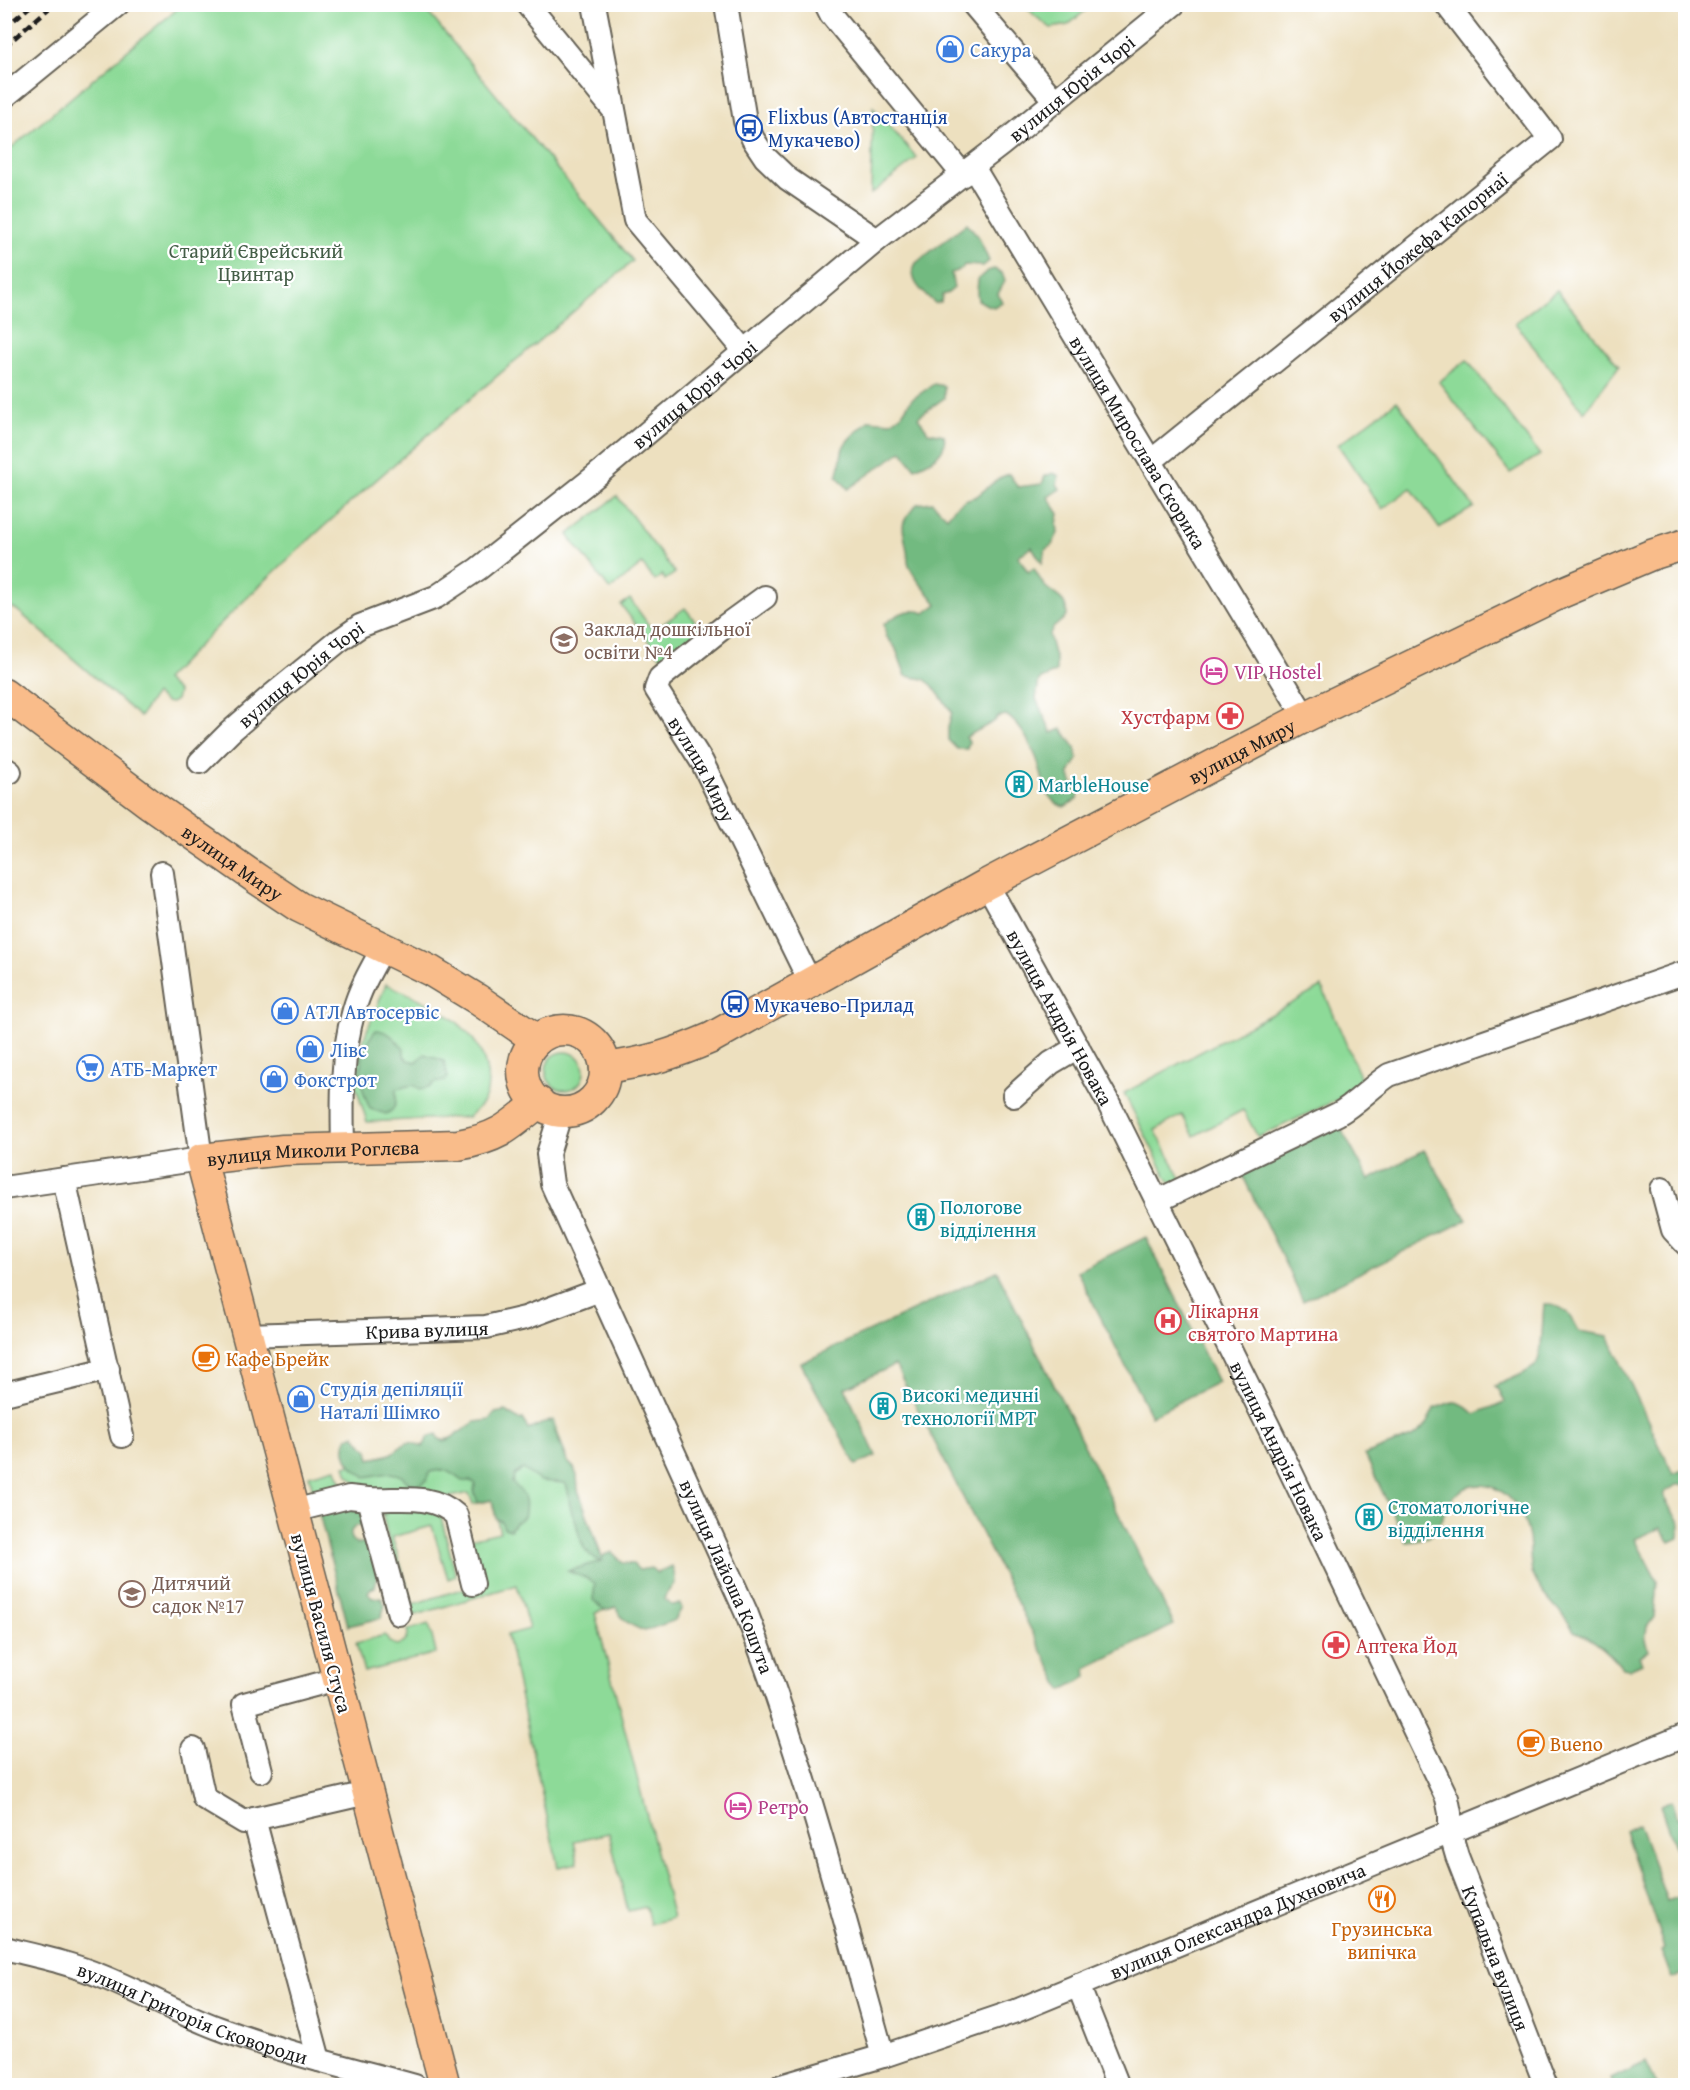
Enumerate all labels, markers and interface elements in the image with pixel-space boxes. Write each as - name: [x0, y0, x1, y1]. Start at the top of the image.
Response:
- street label: вулиця Юрія Чорі: [1002, 27, 1141, 148]
- shop icon: Сакура: [935, 34, 965, 64]
- place label: Сакура: [970, 35, 1032, 64]
- place label: Flixbus (Автостанція Мукачево): [768, 102, 948, 154]
- bus stop icon: Flixbus (Автостанція Мукачево): [734, 113, 764, 143]
- street label: вулиця Йожефа Капорнаї: [1320, 164, 1514, 328]
- park label: Старий Єврейський Цвинтар: [169, 236, 343, 288]
- street label: вулиця Мирослава Скорика: [1063, 330, 1215, 555]
- street label: вулиця Юрія Чорі: [625, 332, 763, 455]
- street label: вулиця Юрія Чорі: [231, 613, 370, 734]
- place label: Заклад дошкільної освіти №4: [584, 614, 751, 666]
- school or university icon: Заклад дошкільної освіти №4: [549, 625, 579, 655]
- hotel icon: VIP Hostel: [1199, 656, 1229, 686]
- place label: VIP Hostel: [1234, 657, 1322, 686]
- pharmacy icon: Хустфарм: [1215, 701, 1245, 731]
- place label: Хустфарм: [1121, 702, 1210, 731]
- street label: вулиця Миру: [662, 710, 744, 827]
- street label: вулиця Миру: [1183, 710, 1300, 791]
- building icon: MarbleHouse: [1004, 769, 1034, 799]
- place label: MarbleHouse: [1038, 770, 1149, 799]
- street label: вулиця Миру: [176, 817, 289, 907]
- street label: вулиця Андрія Новака: [1000, 924, 1122, 1111]
- bus stop icon: Мукачево-Прилад: [720, 989, 750, 1019]
- place label: Мукачево-Прилад: [754, 990, 914, 1019]
- shop icon: АТЛ Автосервіс: [270, 996, 300, 1026]
- place label: АТЛ Автосервіс: [304, 997, 440, 1026]
- shop icon: Лівс: [295, 1034, 325, 1064]
- place label: Лівс: [330, 1035, 367, 1064]
- supermarket icon: АТБ-Маркет: [75, 1053, 105, 1083]
- place label: АТБ-Маркет: [110, 1054, 217, 1083]
- shop icon: Фокстрот: [259, 1064, 289, 1094]
- place label: Фокстрот: [294, 1065, 377, 1094]
- street label: вулиця Миколи Роглєва: [205, 1132, 420, 1173]
- place label: Пологове відділення: [940, 1192, 1036, 1244]
- building icon: Пологове відділення: [906, 1202, 936, 1232]
- place label: Лікарня святого Мартина: [1188, 1296, 1339, 1348]
- hospital icon: Лікарня святого Мартина: [1153, 1306, 1183, 1336]
- street label: Крива вулиця: [365, 1312, 489, 1346]
- cafe icon: Кафе Брейк: [191, 1343, 221, 1373]
- place label: Кафе Брейк: [226, 1344, 329, 1373]
- street label: вулиця Андрія Новака: [1224, 1356, 1336, 1546]
- place label: Студія депіляції Наталі Шімко: [320, 1374, 463, 1426]
- place label: Високі медичні технології МРТ: [902, 1380, 1040, 1432]
- shop icon: Студія депіляції Наталі Шімко: [286, 1384, 316, 1414]
- building icon: Високі медичні технології МРТ: [868, 1391, 898, 1421]
- street label: вулиця Лайоша Кошута: [673, 1474, 782, 1678]
- place label: Стоматологічне відділення: [1388, 1492, 1529, 1544]
- building icon: Стоматологічне відділення: [1354, 1502, 1384, 1532]
- street label: вулиця Василя Стуса: [284, 1530, 360, 1717]
- place label: Дитячий садок №17: [151, 1568, 244, 1620]
- school or university icon: Дитячий садок №17: [117, 1579, 147, 1609]
- pharmacy icon: Аптека Йод: [1321, 1630, 1351, 1660]
- place label: Аптека Йод: [1356, 1631, 1458, 1660]
- cafe icon: Bueno: [1516, 1728, 1546, 1758]
- place label: Bueno: [1550, 1729, 1603, 1758]
- hotel icon: Ретро: [723, 1791, 753, 1821]
- place label: Ретро: [758, 1792, 809, 1821]
- street label: вулиця Олександра Духновича: [1105, 1854, 1370, 1986]
- street label: Купальна вулиця: [1455, 1881, 1538, 2035]
- restaurant icon: Грузинська випічка: [1367, 1884, 1397, 1914]
- place label: Грузинська випічка: [1331, 1914, 1433, 1966]
- street label: вулиця Григорія Сковороди: [74, 1954, 312, 2071]

